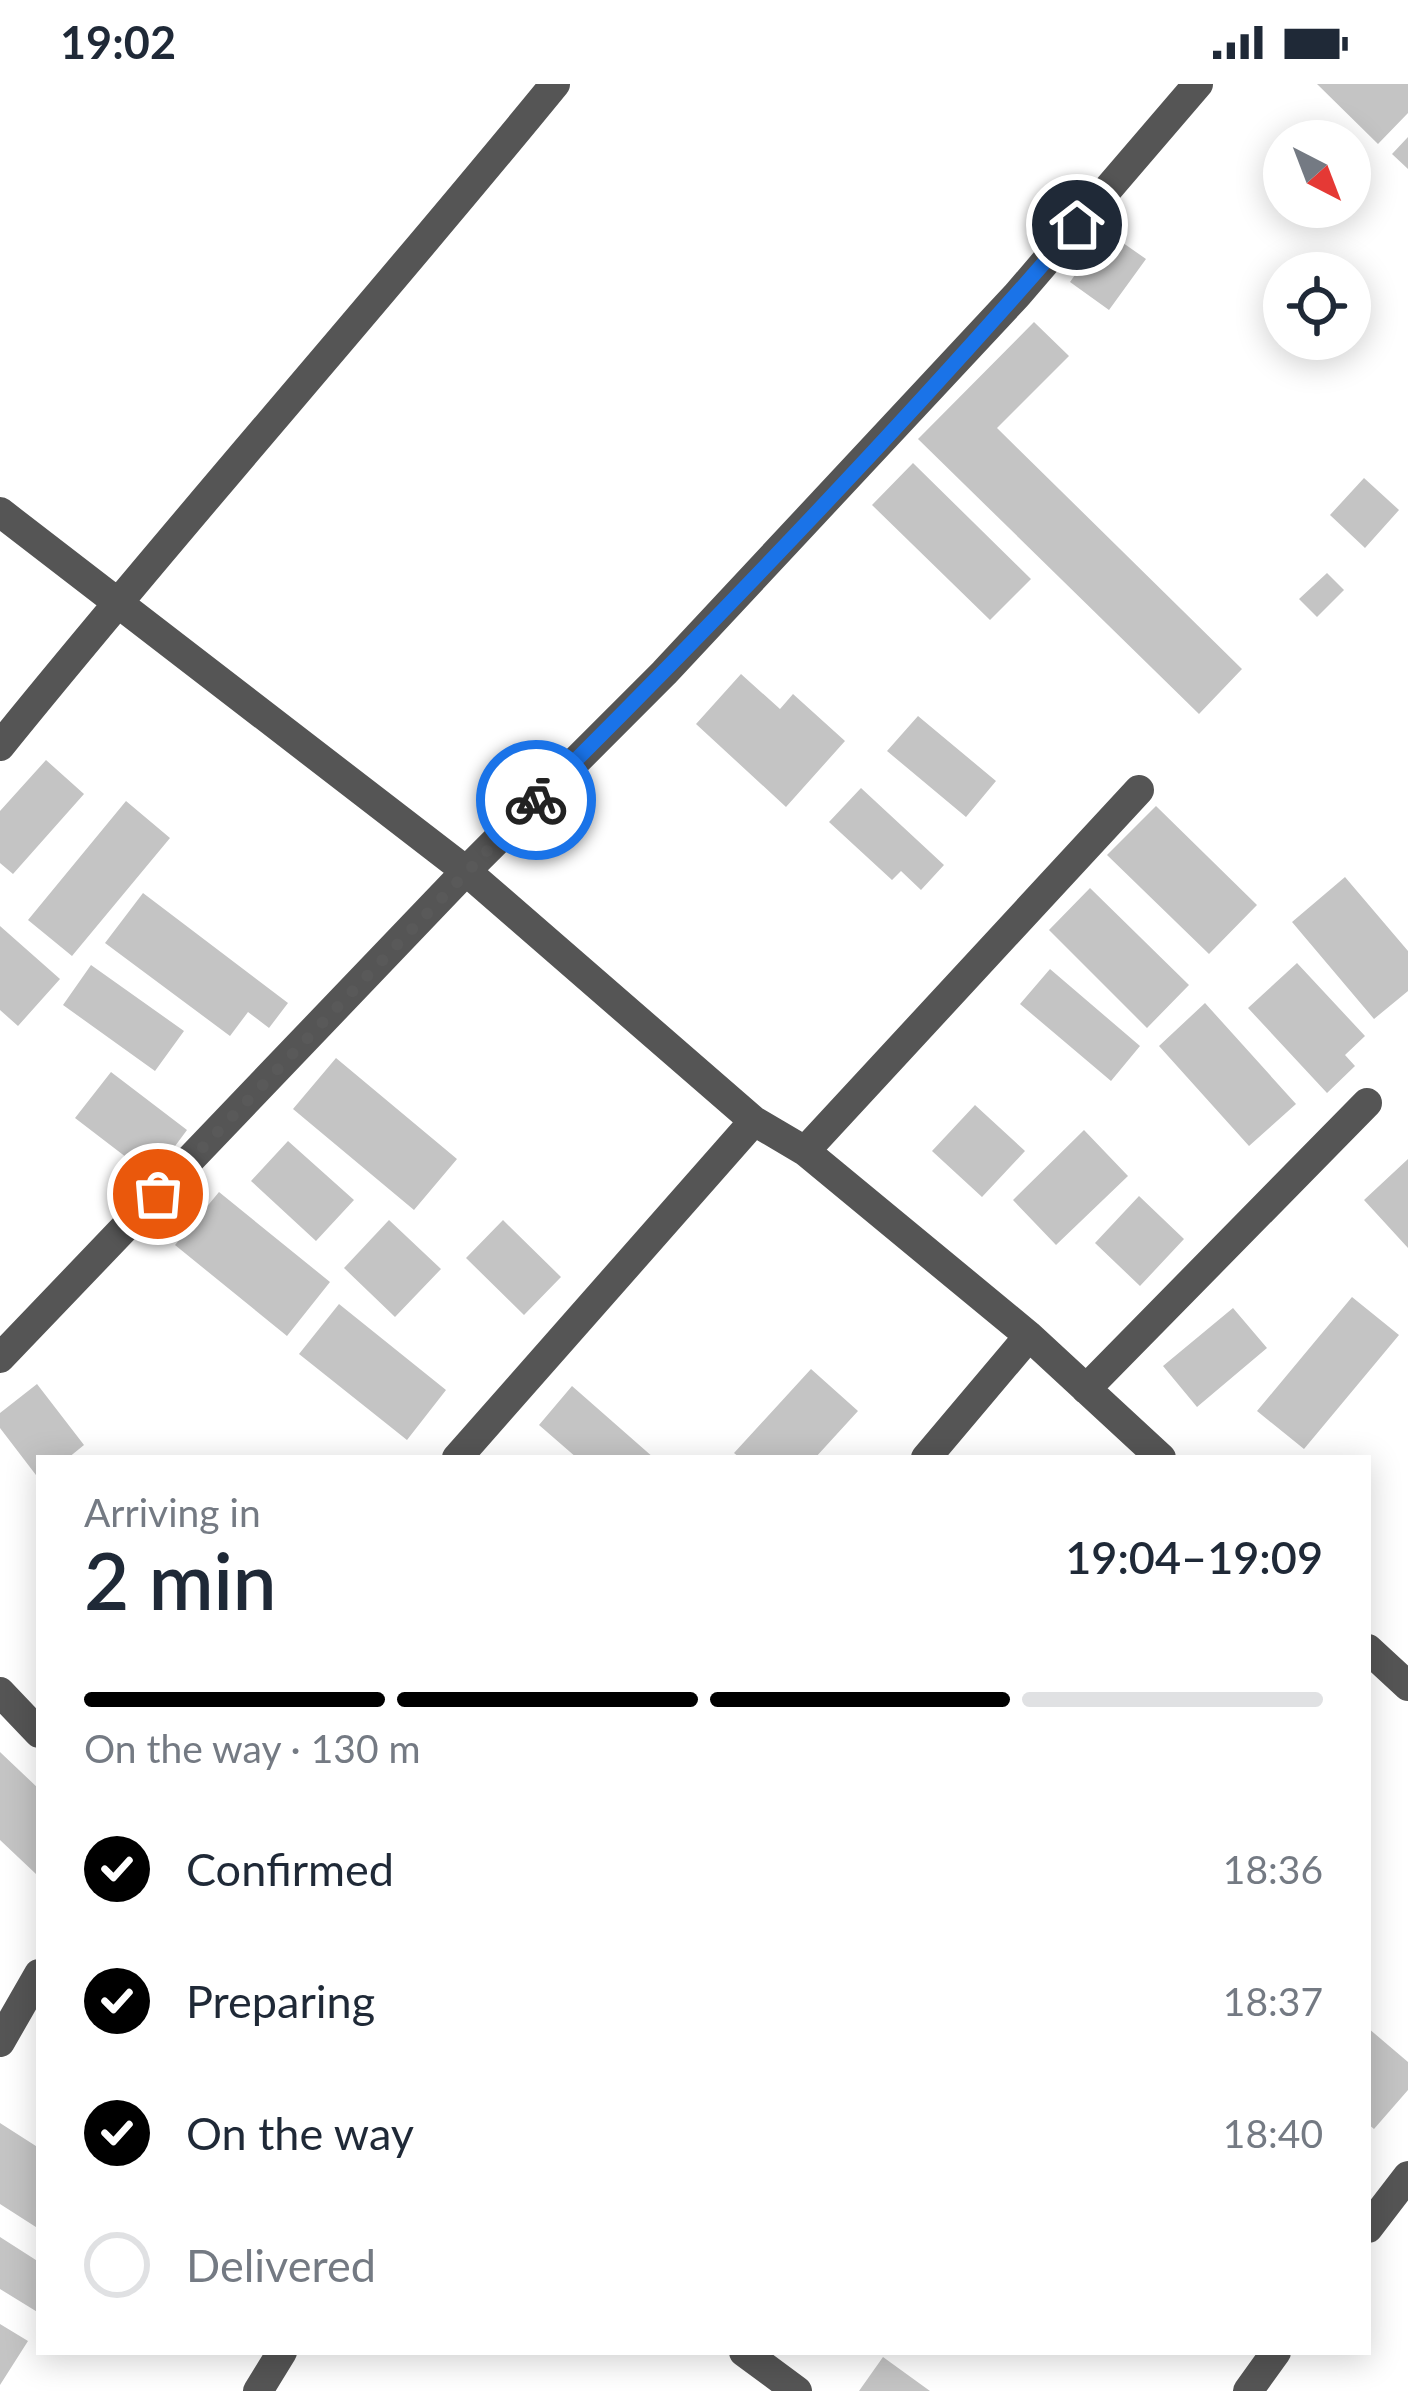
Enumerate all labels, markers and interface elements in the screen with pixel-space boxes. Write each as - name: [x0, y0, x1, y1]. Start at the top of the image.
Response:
- text: 19:02: [60, 15, 176, 69]
- north arrow: [1263, 120, 1371, 228]
- map controls: [1263, 120, 1371, 360]
- pin: [1026, 174, 1128, 276]
- icon: home: [1044, 192, 1110, 258]
- button: locate: [1263, 252, 1371, 360]
- courier: [476, 740, 596, 860]
- icon: bike: [503, 767, 569, 833]
- pin: [107, 1143, 209, 1245]
- icon: bag: [125, 1161, 191, 1227]
- text: Arriving in: [84, 1489, 261, 1535]
- text: 19:04–19:09: [1065, 1530, 1323, 1584]
- text: 2 min: [84, 1533, 277, 1627]
- text: On the way · 130 m: [84, 1725, 421, 1771]
- icon: check: [84, 1836, 150, 1902]
- text: Confirmed: [186, 1842, 394, 1896]
- text: 18:36: [1223, 1846, 1323, 1892]
- icon: check: [84, 1968, 150, 2034]
- text: Preparing: [186, 1974, 375, 2028]
- text: 18:37: [1223, 1978, 1323, 2024]
- icon: check: [84, 2100, 150, 2166]
- text: On the way: [186, 2106, 414, 2160]
- text: 18:40: [1223, 2110, 1323, 2156]
- text: Delivered: [186, 2238, 376, 2292]

